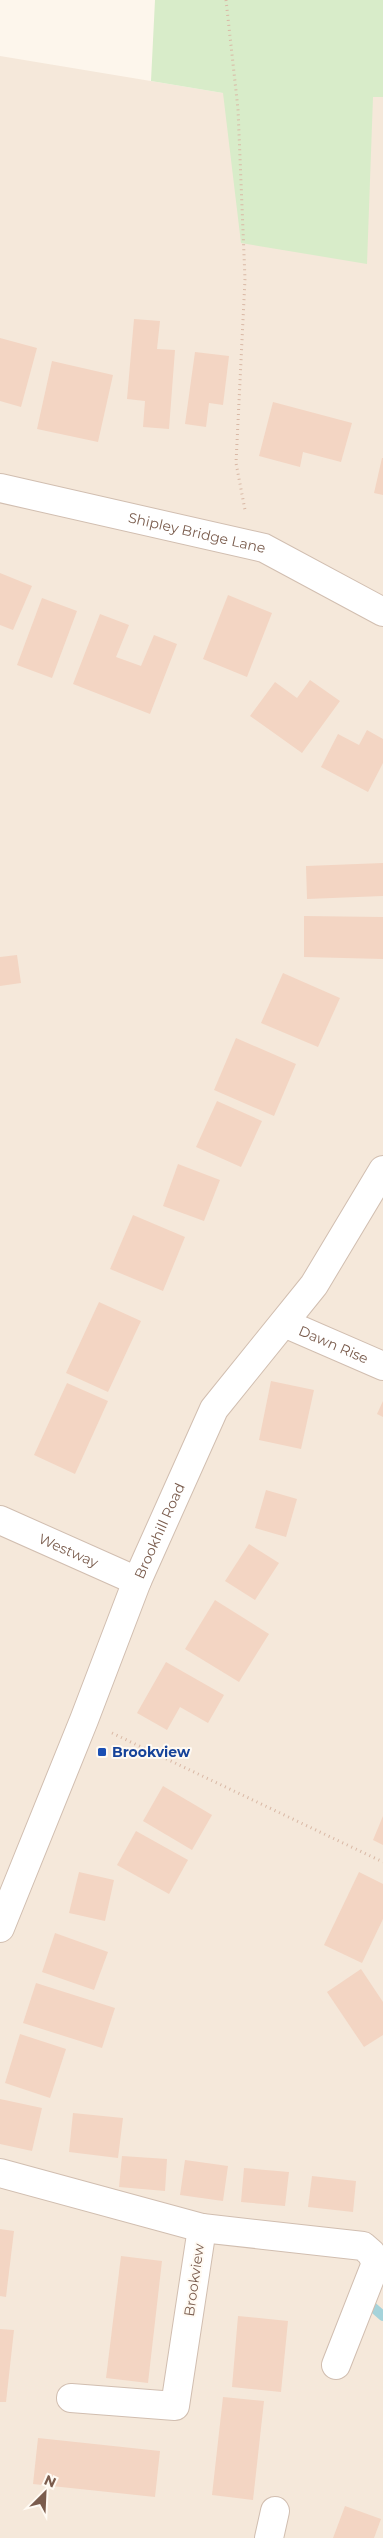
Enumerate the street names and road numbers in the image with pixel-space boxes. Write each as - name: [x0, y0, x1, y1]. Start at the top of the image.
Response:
- street label: Shipley Bridge Lane: [127, 508, 267, 557]
- street label: Dawn Rise: [296, 1321, 371, 1368]
- street label: Brookhill Road: [130, 1480, 189, 1582]
- street label: Westway: [36, 1529, 101, 1572]
- street label: Brookview: [180, 2242, 208, 2318]

